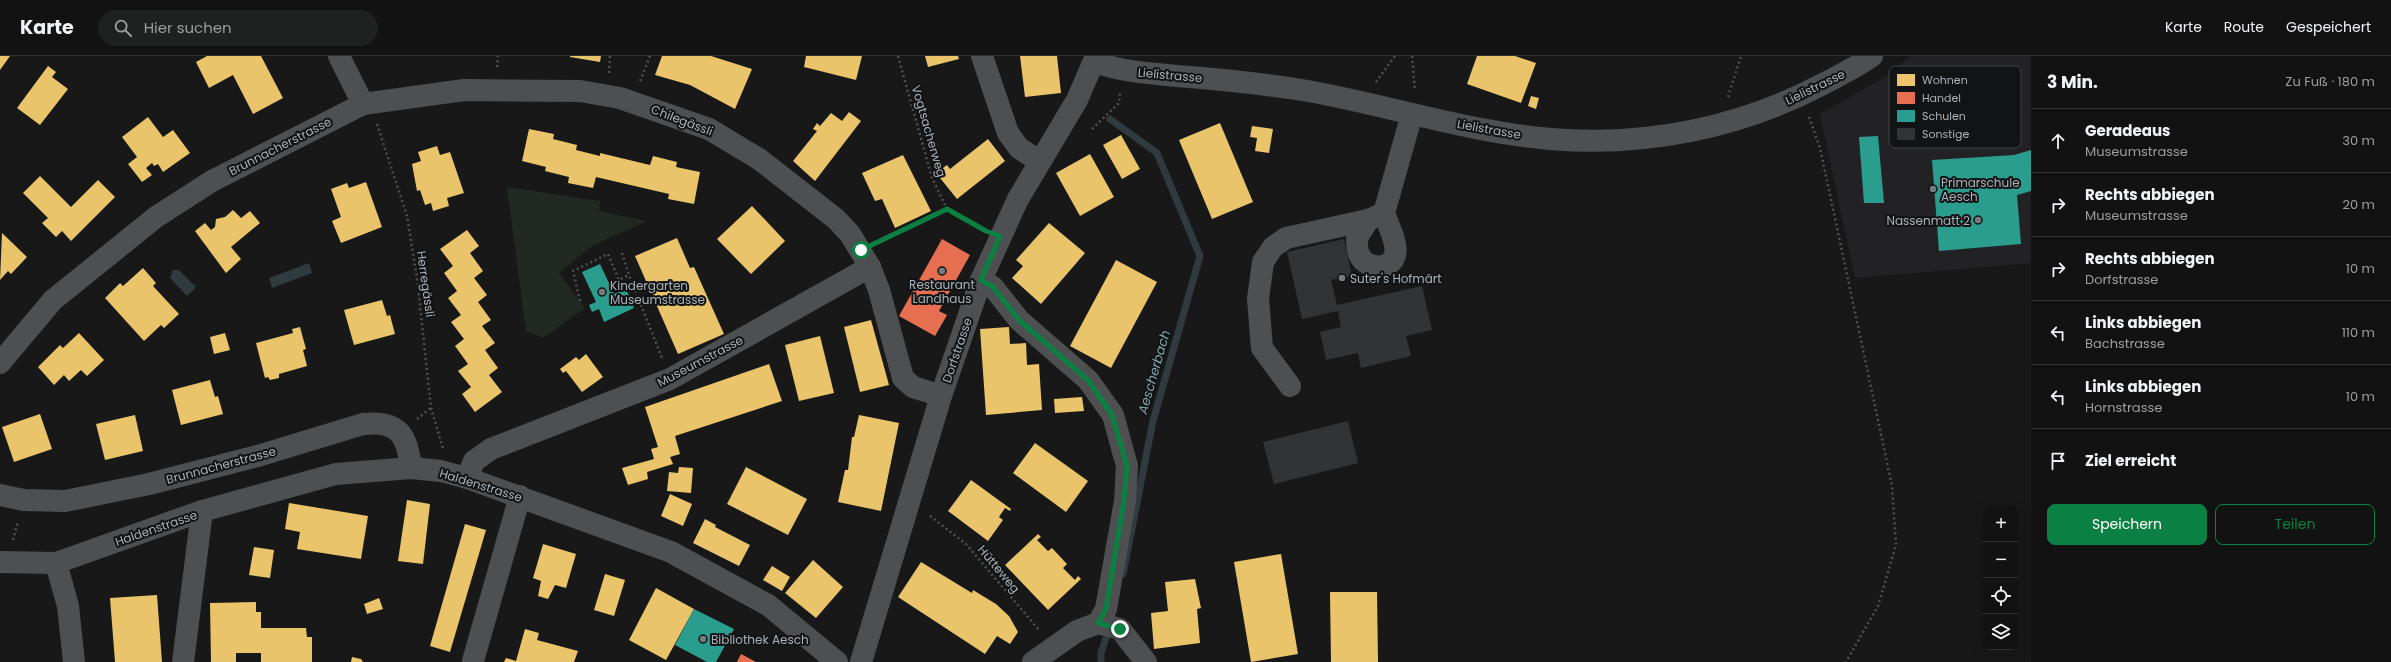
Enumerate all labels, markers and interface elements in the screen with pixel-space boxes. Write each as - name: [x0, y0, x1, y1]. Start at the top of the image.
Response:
- search box: [98, 10, 378, 46]
- text: Karte: [20, 14, 74, 41]
- icon: search: [112, 17, 134, 39]
- text: Hier suchen: [144, 17, 232, 38]
- text: Karte: [2165, 17, 2202, 37]
- text: Route: [2224, 17, 2264, 37]
- text: Gespeichert: [2286, 17, 2371, 37]
- street label: Lielistrasse: [1137, 64, 1203, 86]
- street label: Lielistrasse: [1782, 65, 1848, 109]
- legend: [1889, 66, 2021, 148]
- text: 3 Min.: [2047, 70, 2098, 94]
- text: Wohnen: [1922, 72, 1968, 88]
- text: Zu Fuß · 180 m: [2285, 72, 2375, 91]
- street label: Vogtsacherweg: [908, 83, 950, 179]
- text: Handel: [1922, 90, 1961, 106]
- street label: Chilegässli: [649, 100, 715, 140]
- text: Schulen: [1922, 108, 1966, 124]
- street label: Brunnacherstrasse: [226, 113, 334, 179]
- street label: Lielistrasse: [1456, 115, 1522, 143]
- text: Geradeaus: [2085, 120, 2170, 141]
- text: Sonstige: [1922, 126, 1969, 142]
- icon: ahead: [2047, 130, 2069, 152]
- text: 30 m: [2342, 131, 2375, 150]
- text: Museumstrasse: [2085, 142, 2188, 161]
- place label: Primarschule Aesch: [1941, 174, 2020, 205]
- marker: Primarschule Aesch: [1928, 184, 1938, 194]
- text: Rechts abbiegen: [2085, 184, 2215, 205]
- icon: right: [2047, 194, 2069, 216]
- text: 20 m: [2342, 195, 2375, 214]
- text: Museumstrasse: [2085, 206, 2188, 225]
- place label: Nassenmatt 2: [1886, 212, 1970, 229]
- marker: Nassenmatt 2: [1973, 215, 1983, 225]
- route start: [852, 241, 870, 259]
- text: Rechts abbiegen: [2085, 248, 2215, 269]
- street label: Herregässli: [413, 250, 439, 318]
- icon: right: [2047, 258, 2069, 280]
- text: 10 m: [2346, 259, 2375, 278]
- marker: Restaurant Landhaus: [937, 266, 947, 276]
- place label: Suter's Hofmärt: [1350, 270, 1442, 287]
- text: Dorfstrasse: [2085, 270, 2158, 289]
- marker: Suter's Hofmärt: [1337, 273, 1347, 283]
- place label: Restaurant Landhaus: [909, 276, 975, 307]
- place label: Kindergarten Museumstrasse: [610, 277, 705, 308]
- marker: Kindergarten Museumstrasse: [597, 287, 607, 297]
- text: Links abbiegen: [2085, 312, 2201, 333]
- street label: Dorfstrasse: [938, 315, 976, 385]
- icon: left: [2047, 322, 2069, 344]
- text: 110 m: [2342, 323, 2375, 342]
- water label: Aescherbach: [1133, 328, 1175, 417]
- street label: Museumstrasse: [654, 331, 746, 391]
- text: Bachstrasse: [2085, 334, 2165, 353]
- text: Links abbiegen: [2085, 376, 2201, 397]
- icon: left: [2047, 386, 2069, 408]
- text: 10 m: [2346, 387, 2375, 406]
- text: Hornstrasse: [2085, 398, 2162, 417]
- street label: Brunnacherstrasse: [164, 442, 278, 488]
- icon: arrive: [2047, 450, 2069, 472]
- text: Ziel erreicht: [2085, 450, 2176, 471]
- street label: Haldenstrasse: [437, 464, 525, 506]
- button: Speichern: [2047, 504, 2207, 545]
- button: Teilen: [2215, 504, 2375, 545]
- street label: Haldenstrasse: [113, 506, 199, 550]
- map controls: [1983, 506, 2019, 650]
- button: +: [1983, 506, 2019, 542]
- street label: Hütteweg: [974, 541, 1024, 597]
- button: −: [1983, 542, 2019, 578]
- button: locate: [1983, 578, 2019, 614]
- button: layers: [1983, 614, 2019, 650]
- route end: [1111, 620, 1129, 638]
- place label: Bibliothek Aesch: [711, 631, 809, 648]
- marker: Bibliothek Aesch: [698, 634, 708, 644]

